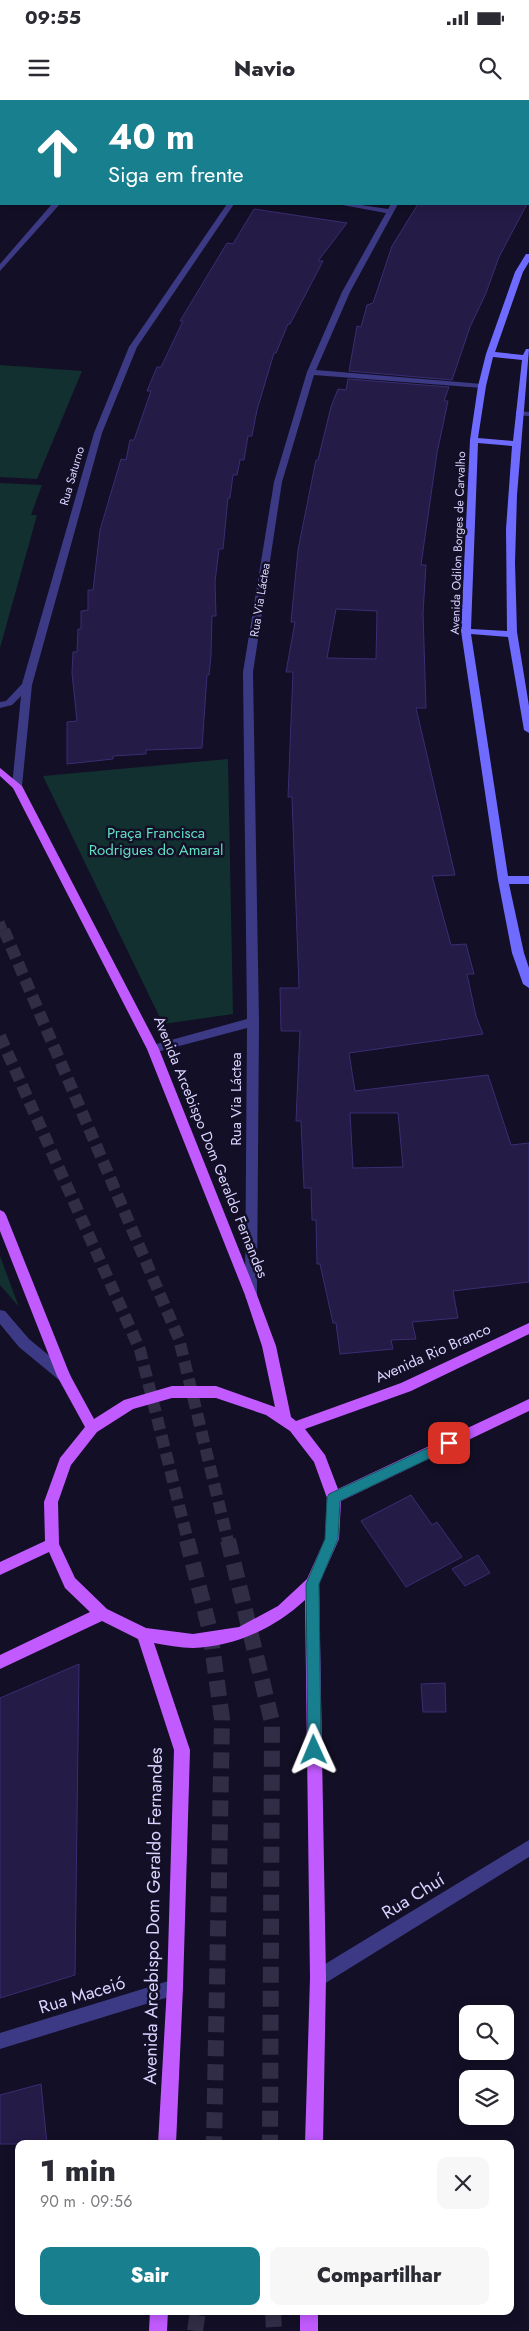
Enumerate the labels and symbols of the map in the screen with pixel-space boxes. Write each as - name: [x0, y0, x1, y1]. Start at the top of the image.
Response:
- street label: Rua Saturno: [55, 444, 89, 508]
- street label: Avenida Odilon Borges de Carvalho: [446, 451, 470, 635]
- street label: Rua Via Láctea: [245, 562, 275, 638]
- park label: Praça Francisca Rodrigues do Amaral: [89, 822, 223, 861]
- street label: Avenida Arcebispo Dom Geraldo Fernandes: [148, 1013, 274, 1281]
- street label: Rua Via Láctea: [225, 1052, 247, 1146]
- street label: Avenida Rio Branco: [372, 1318, 494, 1388]
- pin: [428, 1422, 470, 1464]
- position arrow: [287, 1723, 339, 1775]
- street label: Avenida Arcebispo Dom Geraldo Fernandes: [137, 1747, 169, 2085]
- street label: Rua Chuí: [377, 1866, 450, 1925]
- street label: Rua Maceió: [36, 1969, 129, 2020]

